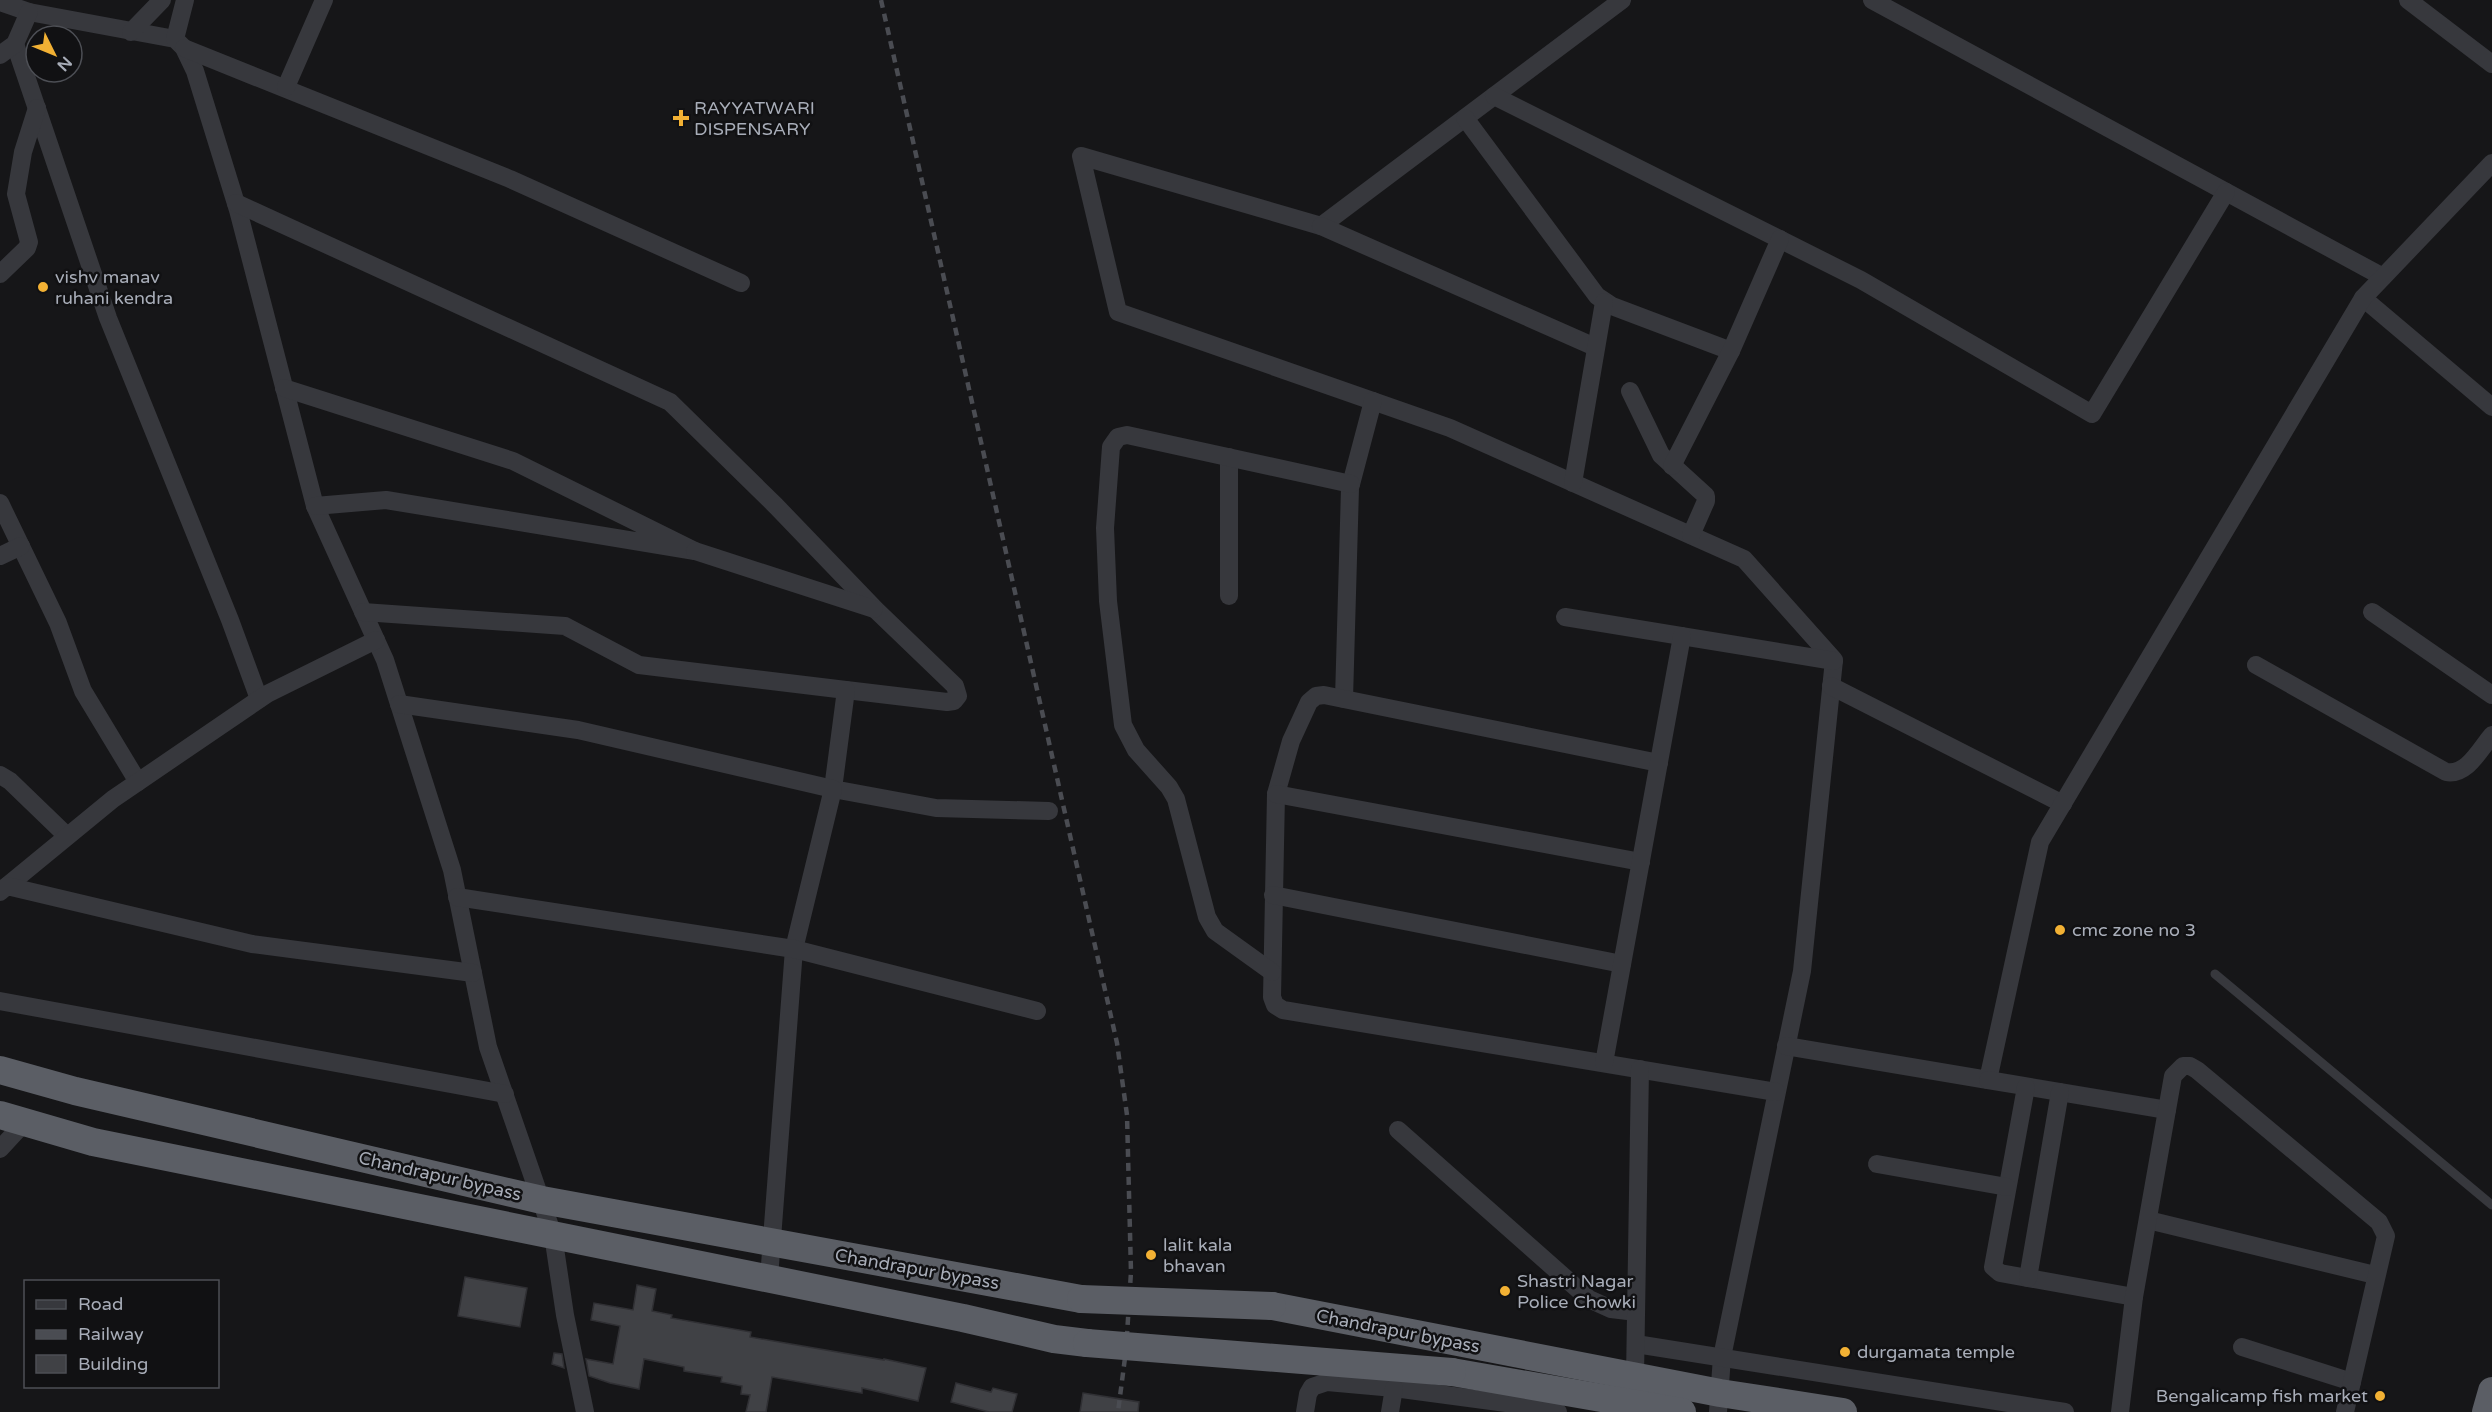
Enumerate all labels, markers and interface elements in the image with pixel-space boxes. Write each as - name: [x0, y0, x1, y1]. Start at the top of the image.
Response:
- north arrow: [24, 24, 84, 84]
- text: N: [53, 52, 76, 75]
- place label: RAYYATWARI DISPENSARY: [694, 97, 815, 140]
- marker: RAYYATWARI DISPENSARY: [672, 109, 690, 127]
- place label: vishv manav ruhani kendra: [55, 266, 173, 309]
- marker: vishv manav ruhani kendra: [36, 280, 50, 294]
- place label: cmc zone no 3: [2072, 919, 2196, 941]
- marker: cmc zone no 3: [2053, 923, 2067, 937]
- street label: Chandrapur bypass: [356, 1147, 524, 1205]
- place label: lalit kala bhavan: [1163, 1234, 1232, 1277]
- street label: Chandrapur bypass: [833, 1244, 1001, 1294]
- marker: lalit kala bhavan: [1144, 1248, 1158, 1262]
- place label: Shastri Nagar Police Chowki: [1517, 1270, 1636, 1313]
- legend: [24, 1280, 219, 1388]
- marker: Shastri Nagar Police Chowki: [1498, 1284, 1512, 1298]
- text: Road: [78, 1293, 123, 1315]
- street label: Chandrapur bypass: [1314, 1304, 1482, 1358]
- text: Railway: [78, 1323, 144, 1345]
- place label: durgamata temple: [1857, 1341, 2015, 1363]
- marker: durgamata temple: [1838, 1345, 1852, 1359]
- text: Building: [78, 1353, 148, 1375]
- place label: Bengalicamp fish market: [2156, 1385, 2368, 1407]
- marker: Bengalicamp fish market: [2373, 1389, 2387, 1403]

